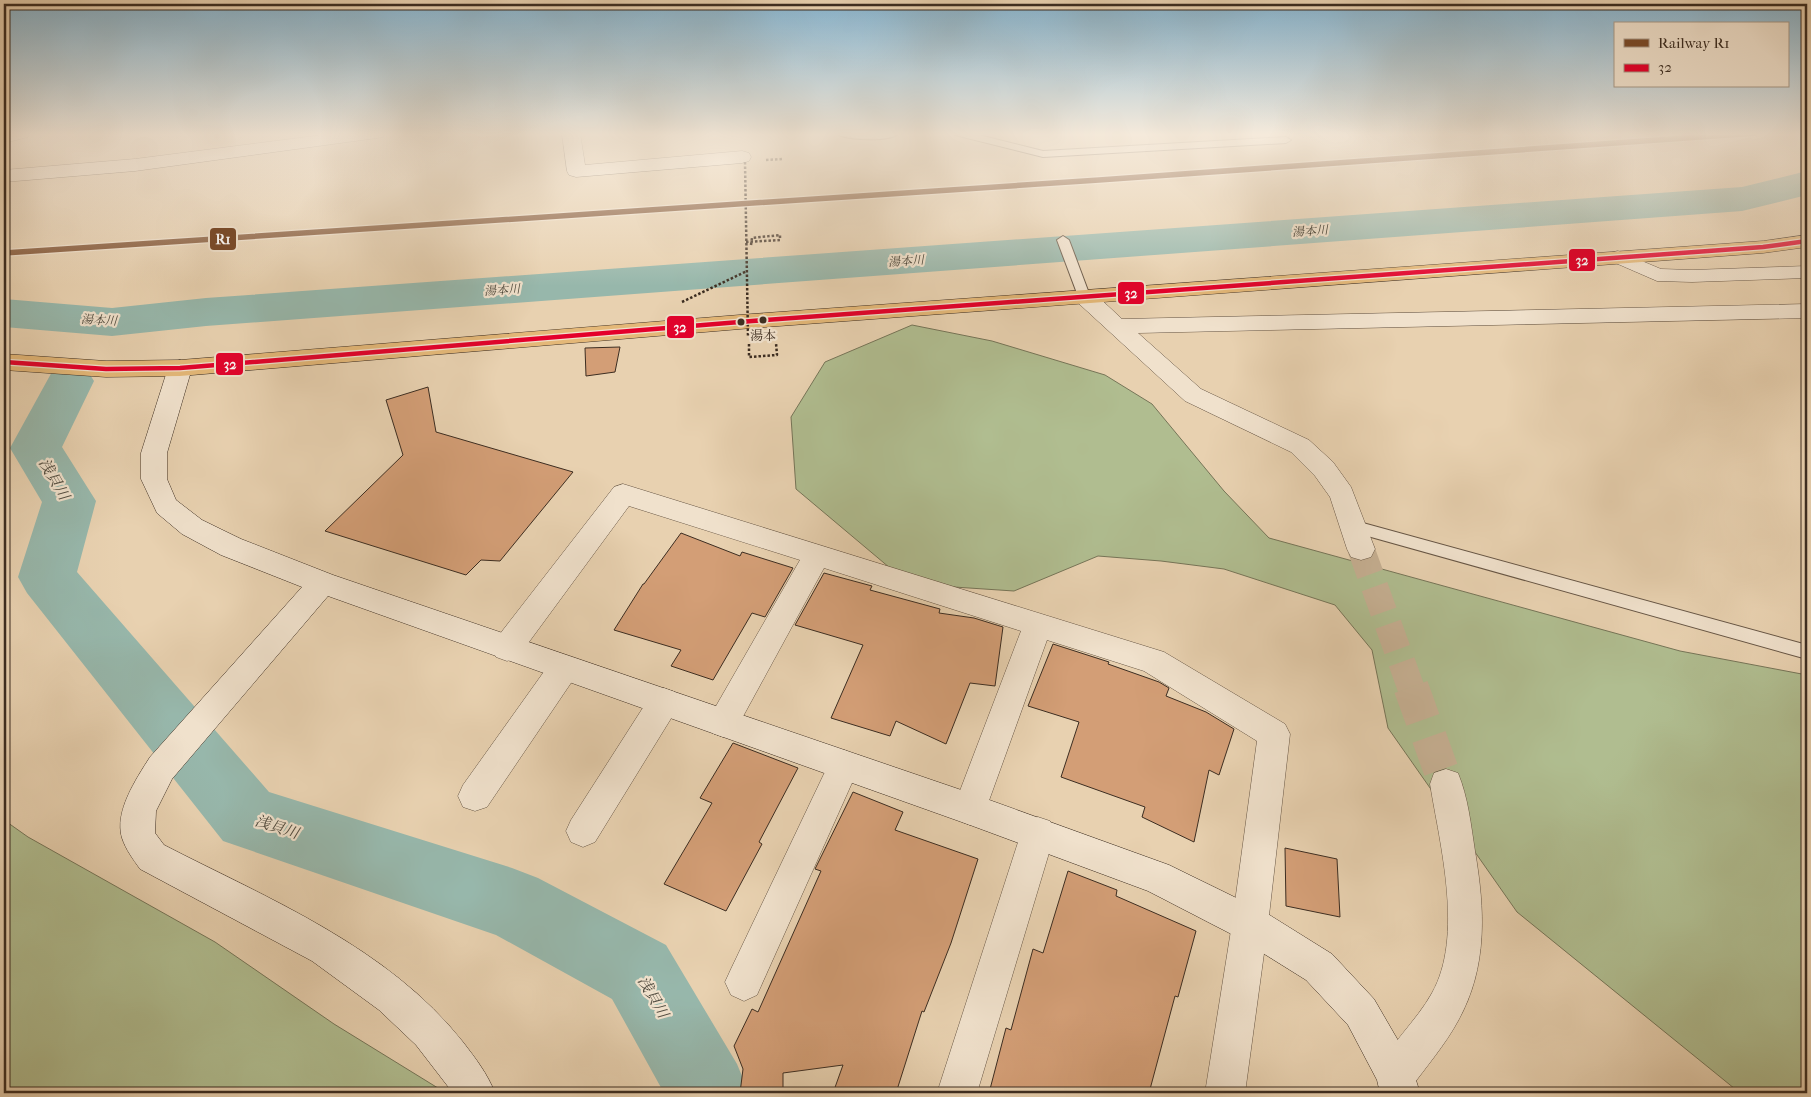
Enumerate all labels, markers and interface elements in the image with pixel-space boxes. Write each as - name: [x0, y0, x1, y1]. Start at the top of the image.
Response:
- legend: [1614, 22, 1788, 88]
- text: Railway R1: [1658, 34, 1730, 52]
- text: 32: [1658, 58, 1672, 76]
- water label: 湯本川: [1292, 223, 1330, 239]
- line badge: R1: [209, 227, 237, 251]
- text: R1: [215, 231, 231, 248]
- line badge: 32: [1568, 248, 1596, 272]
- text: 32: [1576, 252, 1588, 269]
- water label: 湯本川: [888, 253, 926, 269]
- line badge: 32: [1117, 281, 1145, 305]
- water label: 湯本川: [484, 282, 522, 298]
- text: 32: [1125, 285, 1137, 302]
- water label: 湯本川: [81, 312, 119, 328]
- line badge: 32: [666, 315, 695, 339]
- marker: 湯本: [758, 315, 768, 325]
- unlabelled marker: [736, 317, 746, 327]
- text: 32: [674, 319, 686, 336]
- place label: 湯本: [750, 328, 776, 343]
- line badge: 32: [215, 352, 244, 376]
- text: 32: [224, 356, 236, 373]
- water label: 浅貝川: [35, 455, 74, 505]
- water label: 浅貝川: [253, 811, 303, 843]
- water label: 浅貝川: [634, 973, 673, 1023]

